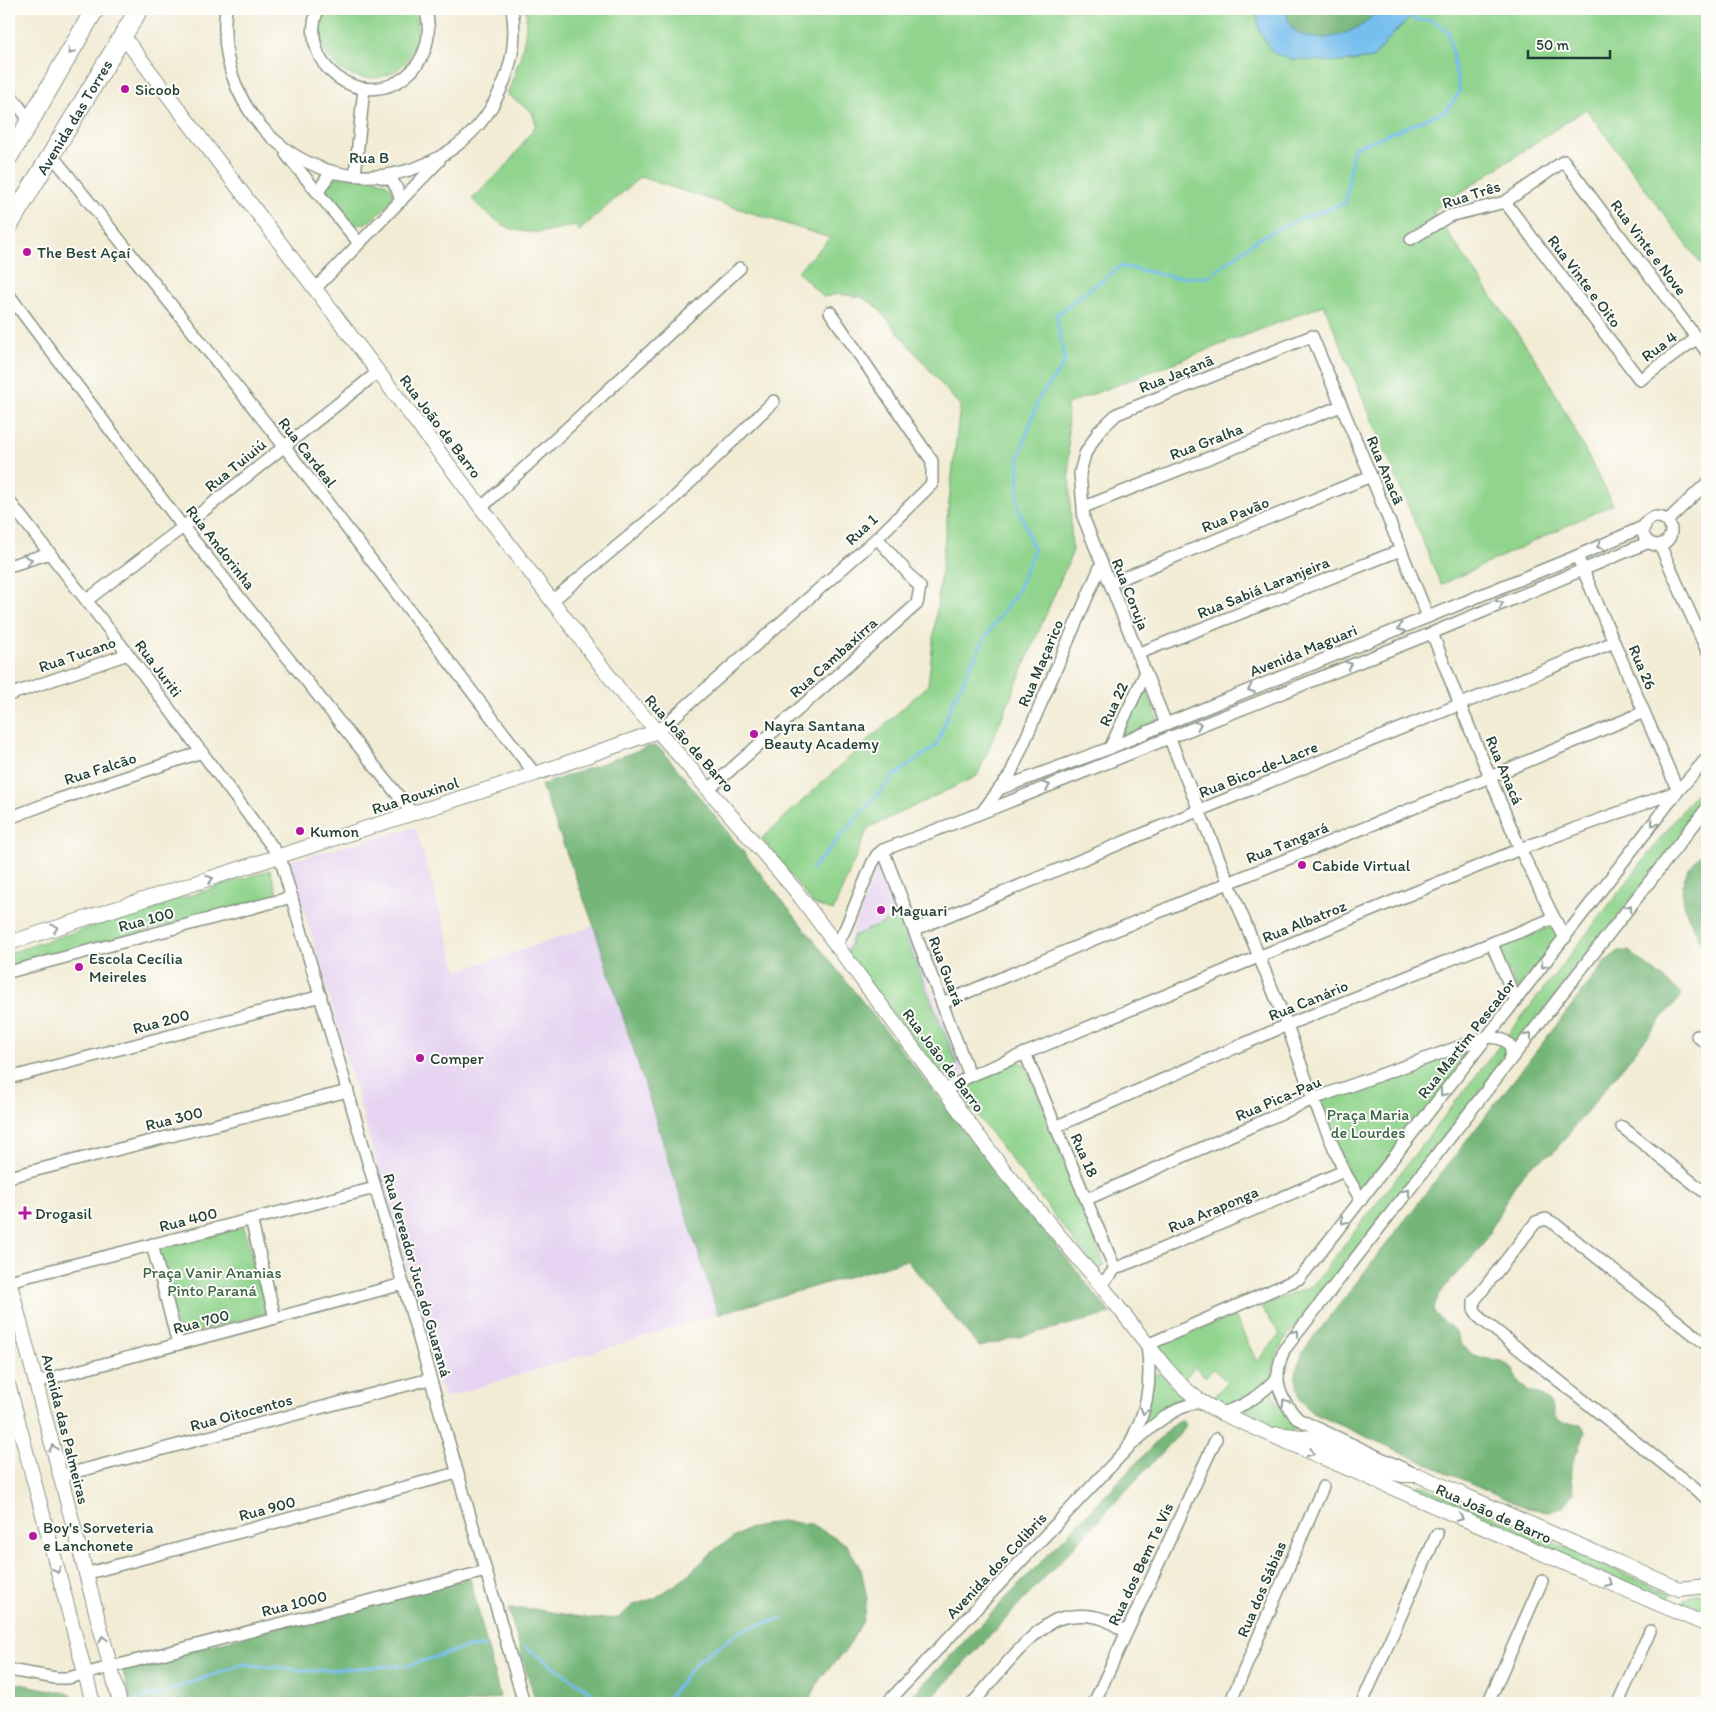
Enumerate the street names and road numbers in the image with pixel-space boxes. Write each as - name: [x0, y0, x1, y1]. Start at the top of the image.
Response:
- street label: Avenida das Torres: [32, 56, 116, 178]
- street label: Rua B: [349, 148, 389, 167]
- street label: Rua Três: [1440, 176, 1503, 213]
- street label: Rua Vinte e Nove: [1606, 196, 1691, 299]
- street label: Rua Vinte e Oito: [1544, 231, 1626, 331]
- street label: Rua 4: [1638, 327, 1681, 366]
- street label: Rua Jaçanã: [1136, 350, 1217, 397]
- street label: Rua João de Barro: [395, 371, 486, 482]
- street label: Rua Cardeal: [274, 414, 341, 491]
- street label: Rua Gralha: [1167, 419, 1246, 464]
- street label: Rua Anacã: [1362, 433, 1409, 508]
- street label: Rua Tuiuiú: [201, 435, 270, 496]
- street label: Rua Pavão: [1199, 492, 1272, 537]
- street label: Rua Andorinha: [182, 501, 259, 593]
- street label: Rua 1: [841, 509, 882, 549]
- street label: Rua Sabiá Laranjeira: [1194, 552, 1333, 623]
- street label: Rua Coruja: [1108, 556, 1154, 633]
- street label: Rua Cambaxirra: [786, 613, 882, 702]
- street label: Rua Maçarico: [1014, 617, 1067, 710]
- street label: Avenida Maguari: [1247, 620, 1360, 681]
- street label: Rua Tucano: [36, 632, 118, 677]
- street label: Rua Juriti: [131, 636, 186, 701]
- street label: Rua 26: [1625, 642, 1660, 692]
- street label: Rua 22: [1095, 678, 1132, 729]
- street label: Rua João de Barro: [641, 691, 738, 796]
- street label: Rua Anacá: [1481, 733, 1528, 808]
- street label: Rua Bico-de-Lacre: [1196, 737, 1320, 802]
- street label: Rua Falcão: [62, 748, 139, 789]
- street label: Rua Rouxinol: [369, 772, 461, 818]
- street label: Rua Tangará: [1243, 817, 1332, 868]
- street label: Rua Albatroz: [1259, 896, 1350, 947]
- street label: Rua 100: [116, 903, 176, 936]
- street label: Rua Guará: [925, 934, 969, 1009]
- street label: Rua Martim Pescador: [1414, 974, 1520, 1102]
- street label: Rua Canário: [1266, 976, 1351, 1025]
- street label: Rua 200: [131, 1005, 192, 1038]
- street label: Rua João de Barro: [898, 1005, 989, 1116]
- street label: Rua Pica-Pau: [1232, 1072, 1324, 1125]
- street label: Rua 300: [143, 1102, 205, 1135]
- street label: Rua 18: [1066, 1130, 1103, 1180]
- street label: Rua Vereador Juca do Guaraná: [379, 1171, 456, 1380]
- street label: Rua Araponga: [1165, 1182, 1261, 1237]
- street label: Rua 400: [157, 1203, 219, 1236]
- street label: Rua 700: [171, 1305, 231, 1338]
- street label: Avenida das Palmeiras: [38, 1352, 93, 1506]
- street label: Rua Oitocentos: [188, 1390, 294, 1435]
- street label: Rua João de Barro: [1433, 1479, 1555, 1548]
- street label: Rua 900: [237, 1492, 298, 1525]
- street label: Rua dos Bem Te Vis: [1104, 1500, 1177, 1629]
- street label: Avenida dos Colibris: [942, 1508, 1051, 1623]
- street label: Rua dos Sábias: [1233, 1538, 1290, 1640]
- street label: Rua 1000: [259, 1586, 329, 1621]

